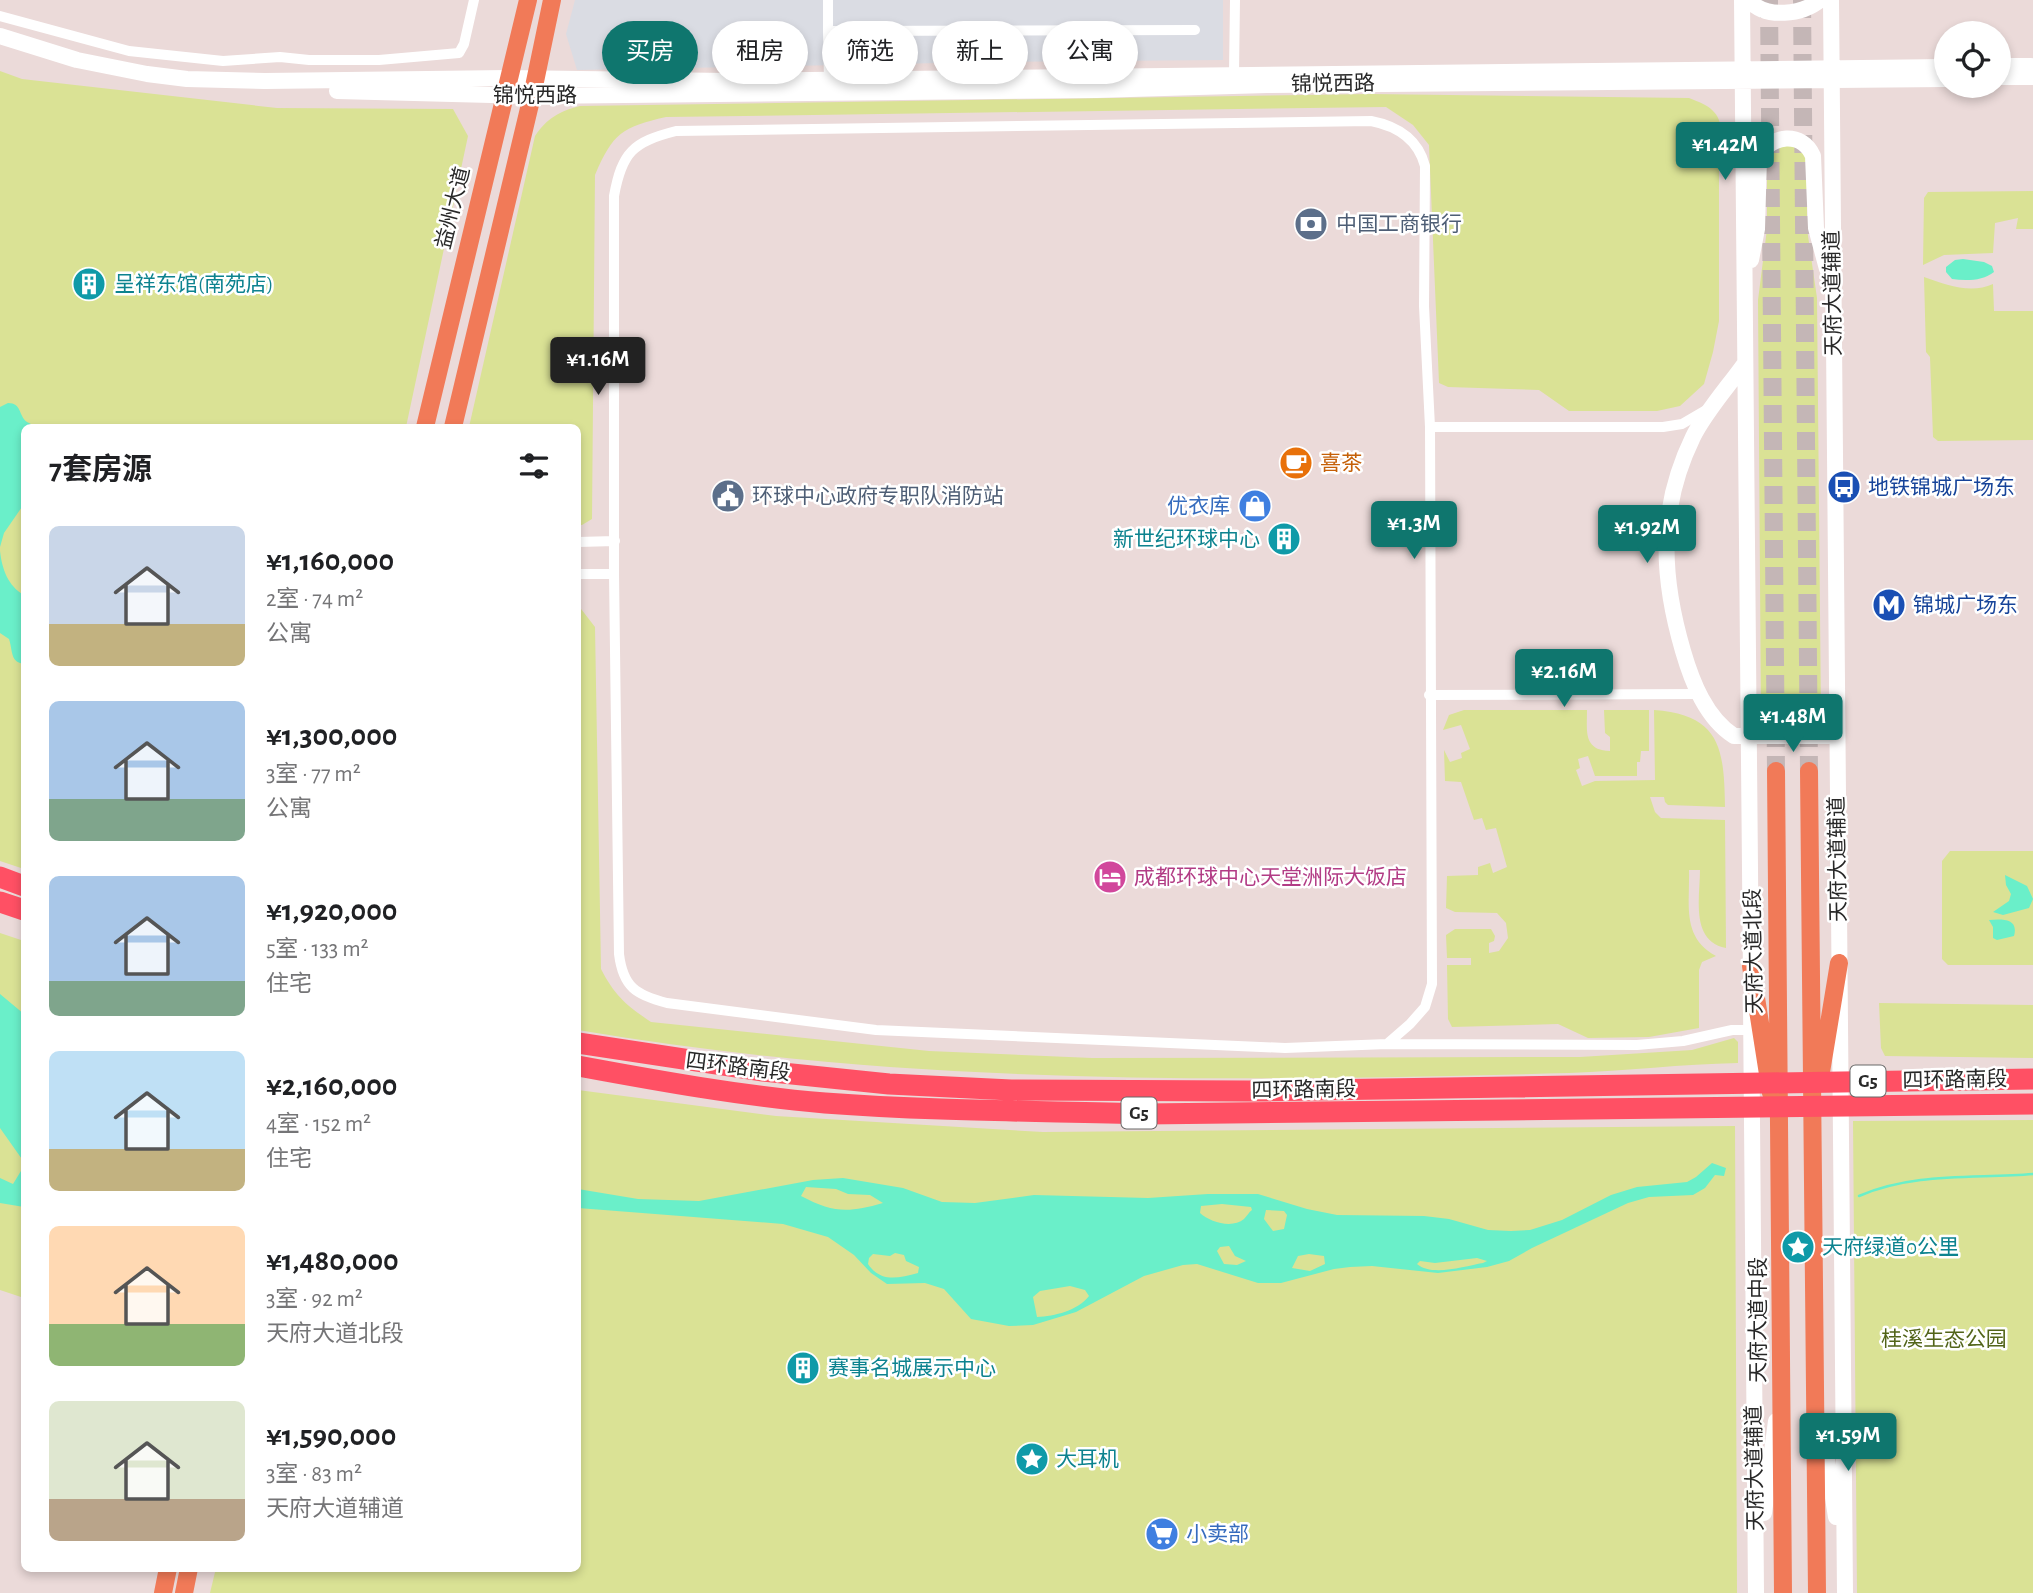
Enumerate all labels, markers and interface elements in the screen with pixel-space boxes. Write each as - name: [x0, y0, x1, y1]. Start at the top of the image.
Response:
- chip: 买房: [602, 21, 698, 84]
- chip: 租房: [712, 21, 808, 84]
- chip: 筛选: [822, 21, 918, 84]
- chip: 新上: [932, 21, 1028, 84]
- chip: 公寓: [1042, 21, 1138, 84]
- map controls: [1934, 21, 2011, 98]
- button: locate: [1934, 21, 2011, 98]
- street label: 锦悦西路: [1291, 72, 1375, 95]
- street label: 锦悦西路: [493, 84, 577, 106]
- pin: ¥1.42M: [1668, 122, 1782, 182]
- text: ¥1.42M: [1692, 133, 1758, 156]
- street label: 益州大道: [432, 164, 473, 251]
- bank icon: 中国工商银行: [1292, 205, 1330, 243]
- place label: 中国工商银行: [1336, 213, 1462, 235]
- street label: 天府大道辅道: [1820, 230, 1845, 356]
- building icon: 呈祥东馆(南苑店): [70, 265, 108, 303]
- place label: 呈祥东馆(南苑店): [114, 273, 273, 295]
- pin: ¥1.16M: [541, 338, 655, 397]
- text: ¥1.16M: [566, 348, 630, 371]
- cafe icon: 喜茶: [1277, 444, 1315, 482]
- icon: filters: [515, 447, 553, 485]
- place label: 喜茶: [1320, 452, 1362, 474]
- text: 7套房源: [49, 455, 152, 485]
- bus stop icon: 地铁锦城广场东: [1825, 468, 1863, 506]
- place label: 地铁锦城广场东: [1868, 476, 2015, 498]
- public building icon: 环球中心政府专职队消防站: [709, 477, 747, 515]
- place label: 环球中心政府专职队消防站: [752, 485, 1004, 507]
- shop icon: 优衣库: [1236, 487, 1274, 525]
- place label: 优衣库: [1167, 495, 1230, 517]
- pin: ¥1.3M: [1365, 502, 1463, 561]
- pin: ¥1.92M: [1590, 505, 1704, 565]
- text: ¥1.3M: [1387, 512, 1441, 535]
- text: ¥1.92M: [1614, 516, 1680, 539]
- building icon: 新世纪环球中心: [1265, 520, 1303, 558]
- place label: 新世纪环球中心: [1113, 528, 1260, 550]
- text: ¥1,160,000: [266, 546, 394, 576]
- icon: home: [105, 554, 189, 638]
- metro station icon: 锦城广场东: [1870, 586, 1908, 624]
- text: 2室 · 74 m²: [266, 588, 363, 611]
- place label: 锦城广场东: [1913, 594, 2018, 616]
- text: 公寓: [266, 623, 312, 646]
- pin: ¥2.16M: [1507, 650, 1621, 709]
- text: ¥2.16M: [1531, 660, 1597, 683]
- pin: ¥1.48M: [1736, 694, 1850, 754]
- text: ¥1.48M: [1760, 705, 1826, 728]
- text: ¥1,300,000: [266, 721, 397, 751]
- icon: home: [105, 729, 189, 813]
- text: 3室 · 77 m²: [266, 763, 361, 786]
- street label: 天府大道辅道: [1825, 796, 1850, 922]
- text: 公寓: [266, 798, 312, 821]
- hotel icon: 成都环球中心天堂洲际大饭店: [1091, 858, 1129, 896]
- place label: 成都环球中心天堂洲际大饭店: [1134, 866, 1407, 888]
- street label: 天府大道北段: [1741, 888, 1766, 1014]
- text: ¥1,920,000: [266, 896, 397, 926]
- icon: home: [105, 904, 189, 988]
- text: 5室 · 133 m²: [266, 938, 369, 961]
- text: 住宅: [266, 973, 312, 996]
- street label: 四环路南段: [685, 1049, 792, 1084]
- road number: G5: [1850, 1065, 1885, 1096]
- street label: 四环路南段: [1902, 1068, 2008, 1091]
- text: ¥2,160,000: [266, 1071, 397, 1101]
- street label: 四环路南段: [1251, 1078, 1357, 1101]
- icon: home: [105, 1079, 189, 1163]
- road number: G5: [1122, 1098, 1156, 1128]
- text: 4室 · 152 m²: [266, 1113, 371, 1136]
- text: 住宅: [266, 1148, 312, 1171]
- place icon: 天府绿道0公里: [1779, 1228, 1817, 1266]
- place label: 天府绿道0公里: [1822, 1236, 1959, 1258]
- text: ¥1,480,000: [266, 1246, 399, 1276]
- icon: home: [105, 1254, 189, 1338]
- street label: 天府大道中段: [1747, 1257, 1769, 1383]
- text: 3室 · 92 m²: [266, 1288, 363, 1311]
- text: 天府大道北段: [266, 1323, 404, 1346]
- park label: 桂溪生态公园: [1881, 1328, 2007, 1350]
- building icon: 赛事名城展示中心: [784, 1349, 822, 1387]
- place label: 赛事名城展示中心: [828, 1357, 996, 1379]
- street label: 天府大道辅道: [1742, 1405, 1767, 1531]
- pin: ¥1.59M: [1791, 1414, 1905, 1473]
- text: ¥1,590,000: [266, 1421, 396, 1451]
- text: ¥1.59M: [1815, 1424, 1881, 1447]
- icon: home: [105, 1429, 189, 1513]
- place icon: 大耳机: [1013, 1440, 1051, 1478]
- place label: 大耳机: [1056, 1448, 1119, 1470]
- text: 3室 · 83 m²: [266, 1463, 362, 1486]
- text: 天府大道辅道: [266, 1498, 404, 1521]
- supermarket icon: 小卖部: [1143, 1515, 1181, 1553]
- place label: 小卖部: [1186, 1523, 1249, 1545]

